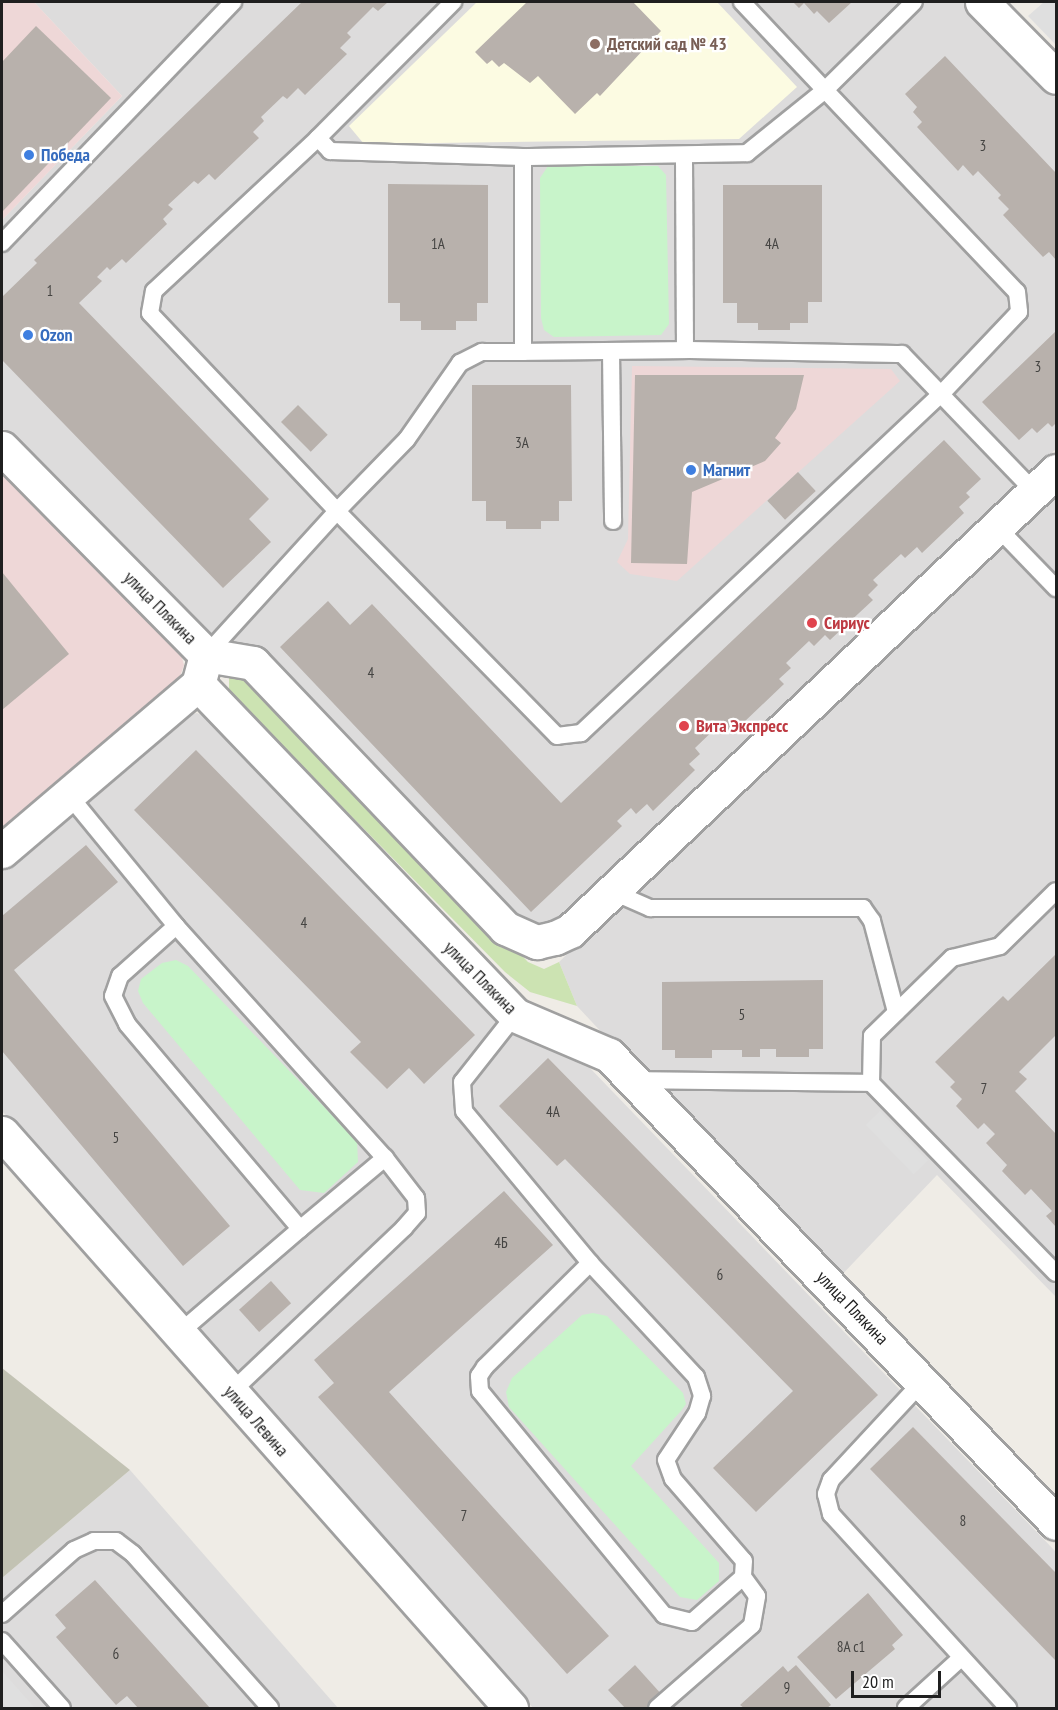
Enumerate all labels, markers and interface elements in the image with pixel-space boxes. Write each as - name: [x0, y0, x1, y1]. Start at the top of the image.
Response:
- place label: Детский сад № 43: [607, 33, 727, 55]
- marker: Детский сад № 43: [588, 37, 602, 51]
- house number: 3: [980, 137, 986, 155]
- place label: Победа: [41, 144, 90, 166]
- marker: Победа: [22, 148, 36, 162]
- house number: 1А: [431, 235, 445, 253]
- house number: 4А: [765, 235, 779, 253]
- house number: 1: [47, 282, 53, 300]
- place label: Ozon: [40, 324, 73, 346]
- marker: Ozon: [21, 328, 35, 342]
- house number: 3: [1035, 358, 1041, 376]
- house number: 3А: [515, 434, 529, 452]
- place label: Магнит: [703, 459, 750, 481]
- marker: Магнит: [684, 463, 698, 477]
- street label: улица Плякина: [119, 567, 201, 649]
- place label: Сириус: [824, 612, 870, 634]
- marker: Сириус: [805, 616, 819, 630]
- house number: 4: [368, 664, 374, 682]
- place label: Вита Экспресс: [696, 715, 788, 737]
- marker: Вита Экспресс: [677, 719, 691, 733]
- house number: 4: [301, 914, 307, 932]
- street label: улица Плякина: [439, 937, 521, 1019]
- house number: 5: [739, 1006, 745, 1024]
- house number: 7: [981, 1080, 987, 1098]
- house number: 4А: [546, 1103, 560, 1121]
- house number: 5: [113, 1129, 119, 1147]
- house number: 4Б: [494, 1234, 508, 1252]
- house number: 6: [717, 1266, 723, 1284]
- street label: улица Плякина: [811, 1267, 893, 1349]
- street label: улица Левина: [219, 1381, 293, 1461]
- house number: 7: [461, 1507, 467, 1525]
- house number: 8: [960, 1512, 966, 1530]
- house number: 8А с1: [836, 1638, 866, 1656]
- house number: 6: [113, 1645, 119, 1663]
- scale bar: [854, 1659, 944, 1697]
- text: 20 m: [862, 1670, 894, 1693]
- house number: 9: [784, 1679, 790, 1697]

